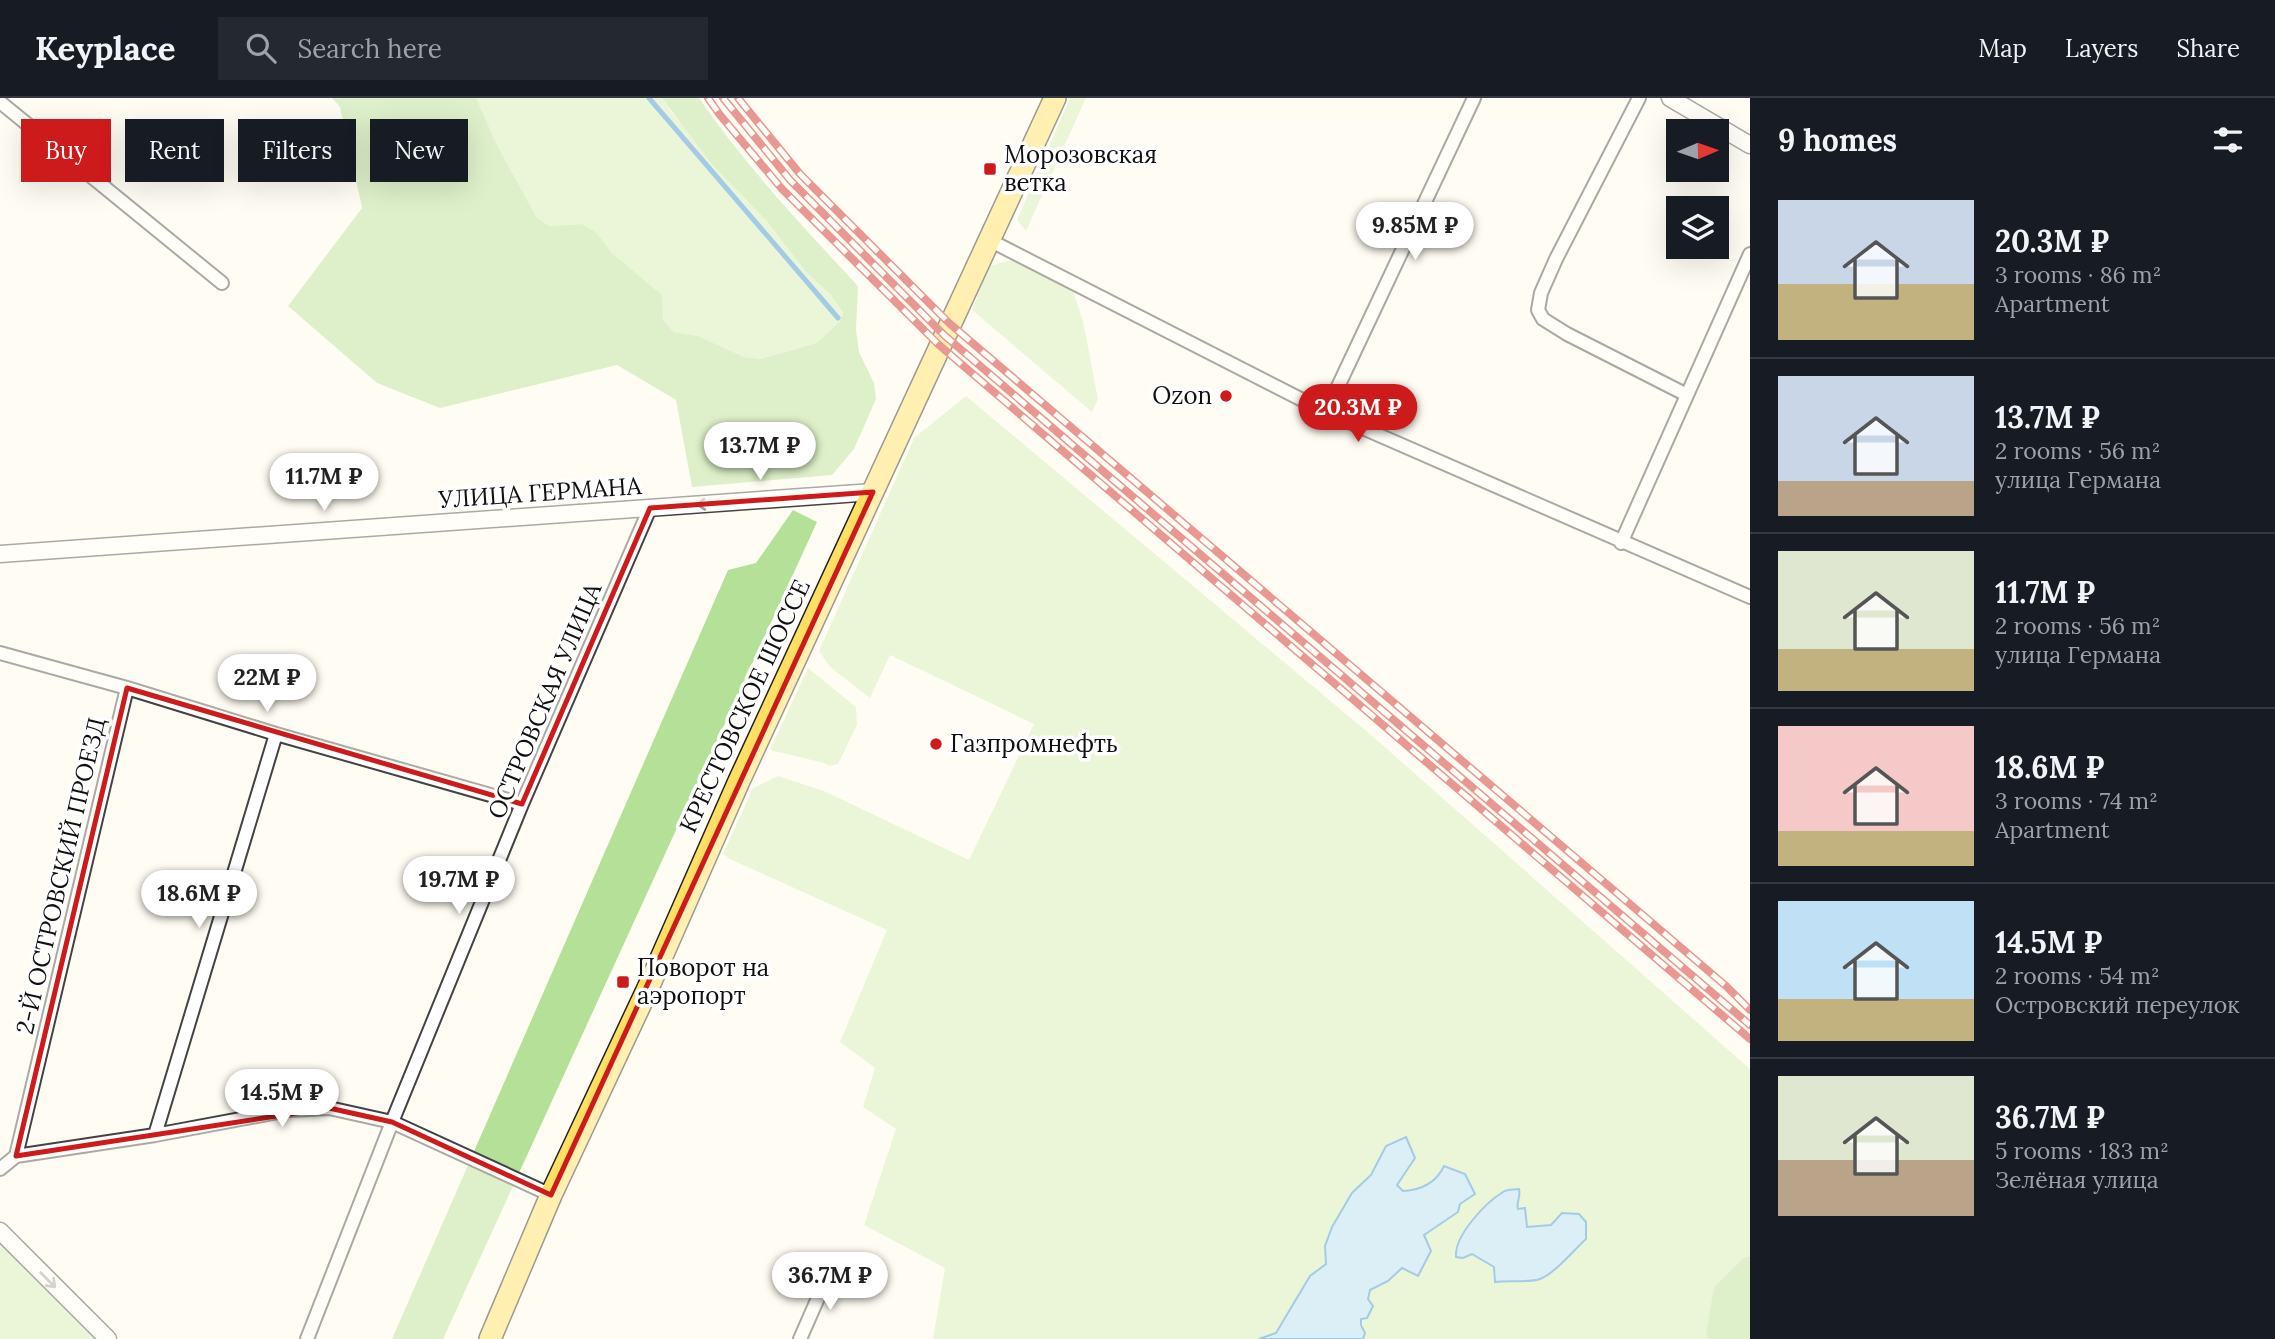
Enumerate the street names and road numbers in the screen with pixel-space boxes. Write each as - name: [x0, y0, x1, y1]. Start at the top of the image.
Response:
- street label: УЛИЦА ГЕРМАНА: [437, 470, 643, 515]
- street label: КРЕСТОВСКОЕ ШОССЕ: [672, 574, 817, 837]
- street label: ОСТРОВСКАЯ УЛИЦА: [481, 577, 609, 824]
- street label: 2-Й ОСТРОВСКИЙ ПРОЕЗД: [9, 715, 112, 1037]

